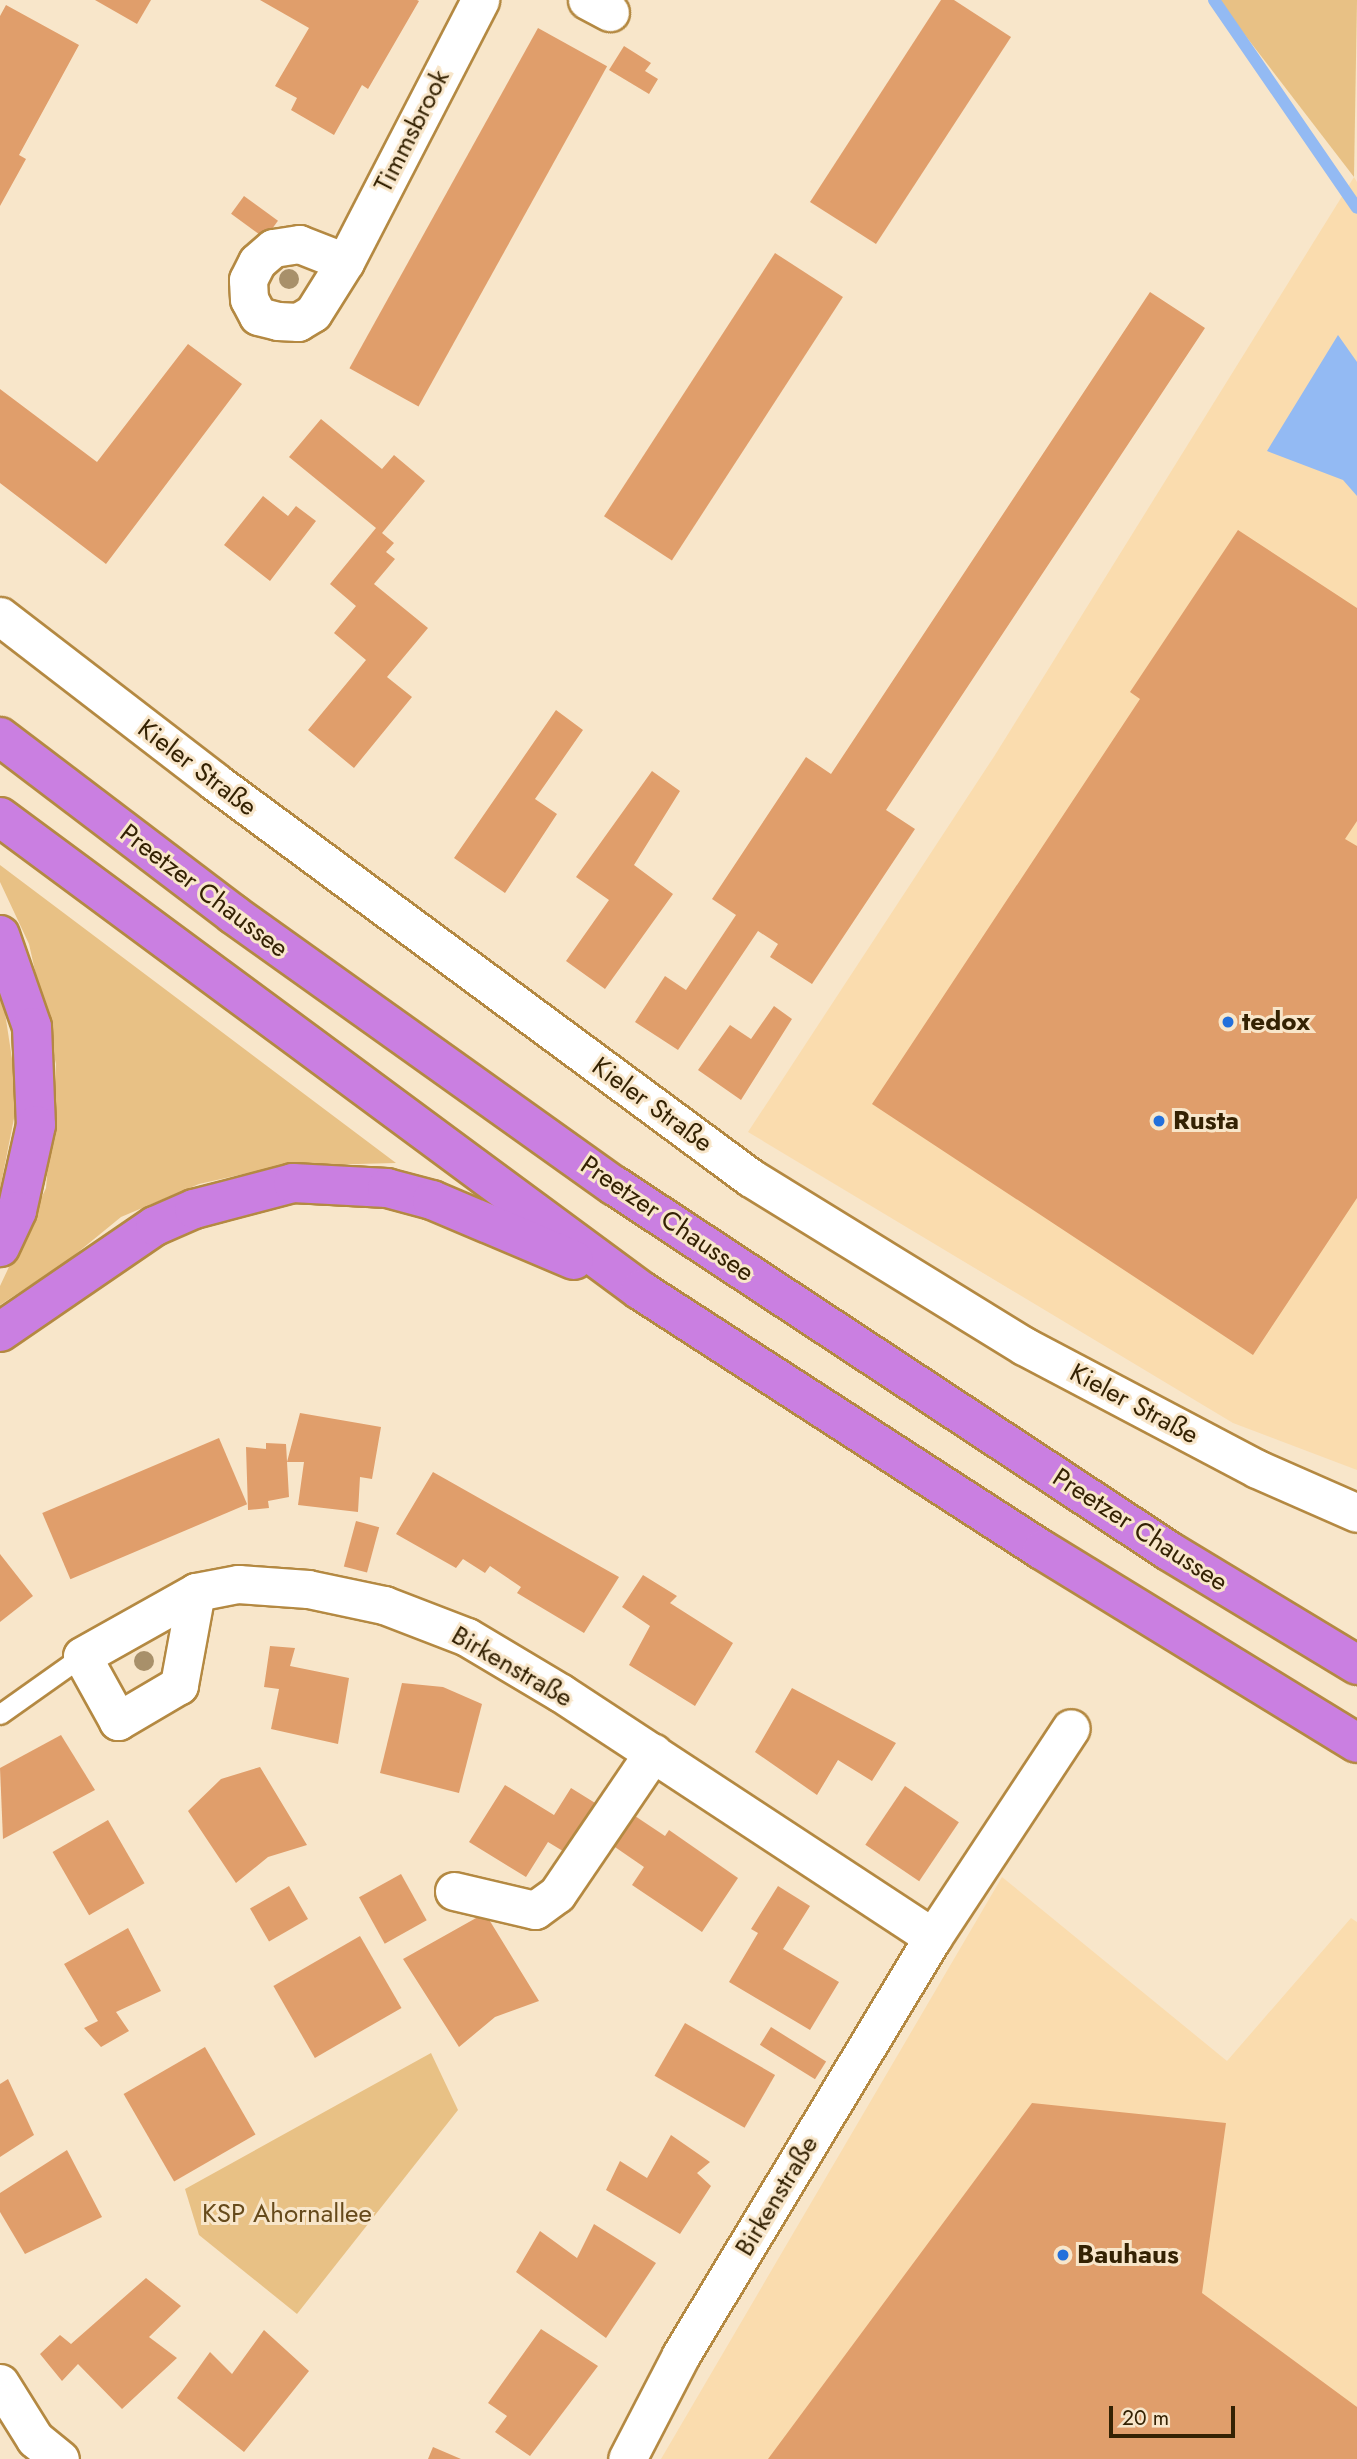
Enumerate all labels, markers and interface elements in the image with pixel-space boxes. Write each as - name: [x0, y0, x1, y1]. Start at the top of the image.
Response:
- street label: Timmsbrook: [368, 65, 456, 197]
- street label: Kieler Straße: [131, 713, 263, 823]
- street label: Preetzer Chaussee: [114, 818, 294, 964]
- place label: tedox: [1242, 1006, 1310, 1038]
- marker: tedox: [1220, 1014, 1236, 1030]
- street label: Kieler Straße: [586, 1051, 718, 1159]
- place label: Rusta: [1173, 1105, 1239, 1137]
- marker: Rusta: [1151, 1113, 1167, 1129]
- street label: Preetzer Chaussee: [574, 1150, 760, 1288]
- street label: Kieler Straße: [1064, 1357, 1204, 1451]
- street label: Preetzer Chaussee: [1047, 1462, 1233, 1598]
- street label: Birkenstraße: [446, 1620, 578, 1714]
- street label: Birkenstraße: [729, 2130, 825, 2262]
- park label: KSP Ahornallee: [202, 2198, 372, 2230]
- place label: Bauhaus: [1077, 2239, 1179, 2271]
- marker: Bauhaus: [1055, 2247, 1071, 2263]
- scale bar: [1112, 2392, 1238, 2436]
- text: 20 m: [1122, 2403, 1169, 2433]

